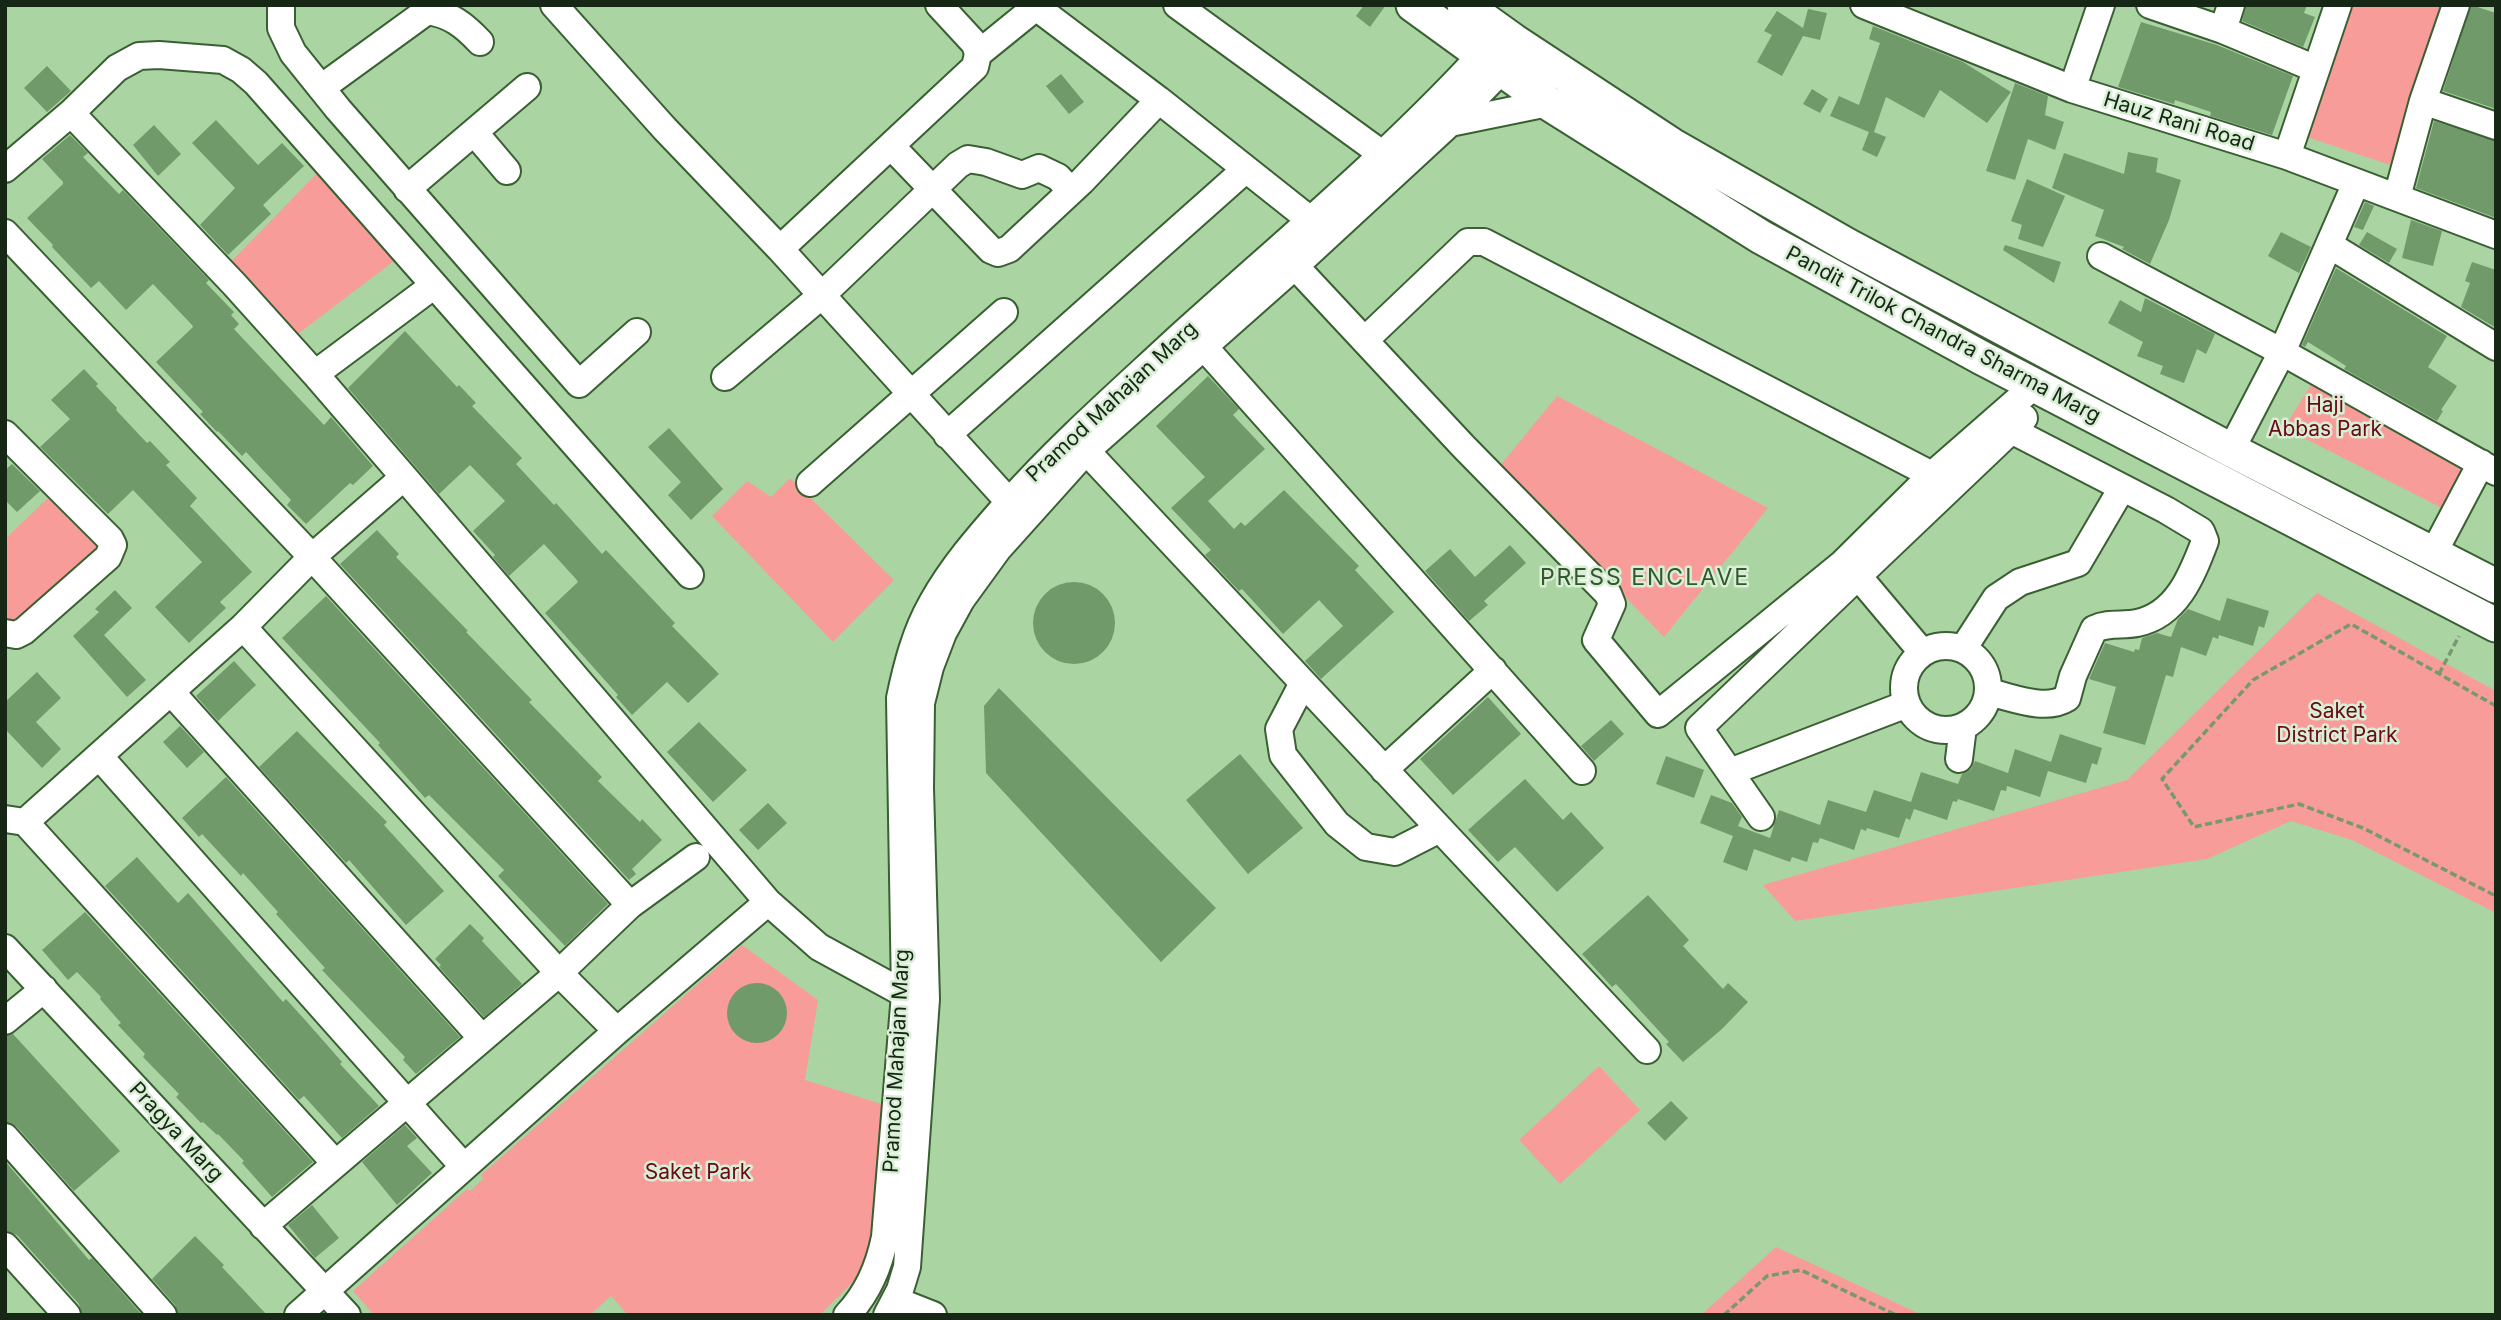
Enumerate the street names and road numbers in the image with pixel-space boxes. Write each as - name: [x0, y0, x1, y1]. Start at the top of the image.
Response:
- street label: Hauz Rani Road: [2100, 87, 2258, 157]
- street label: Pandit Trilok Chandra Sharma Marg: [1781, 241, 2105, 429]
- street label: Pramod Mahajan Marg: [1021, 316, 1203, 488]
- street label: Pramod Mahajan Marg: [879, 948, 915, 1174]
- street label: Pragya Marg: [124, 1077, 228, 1187]

